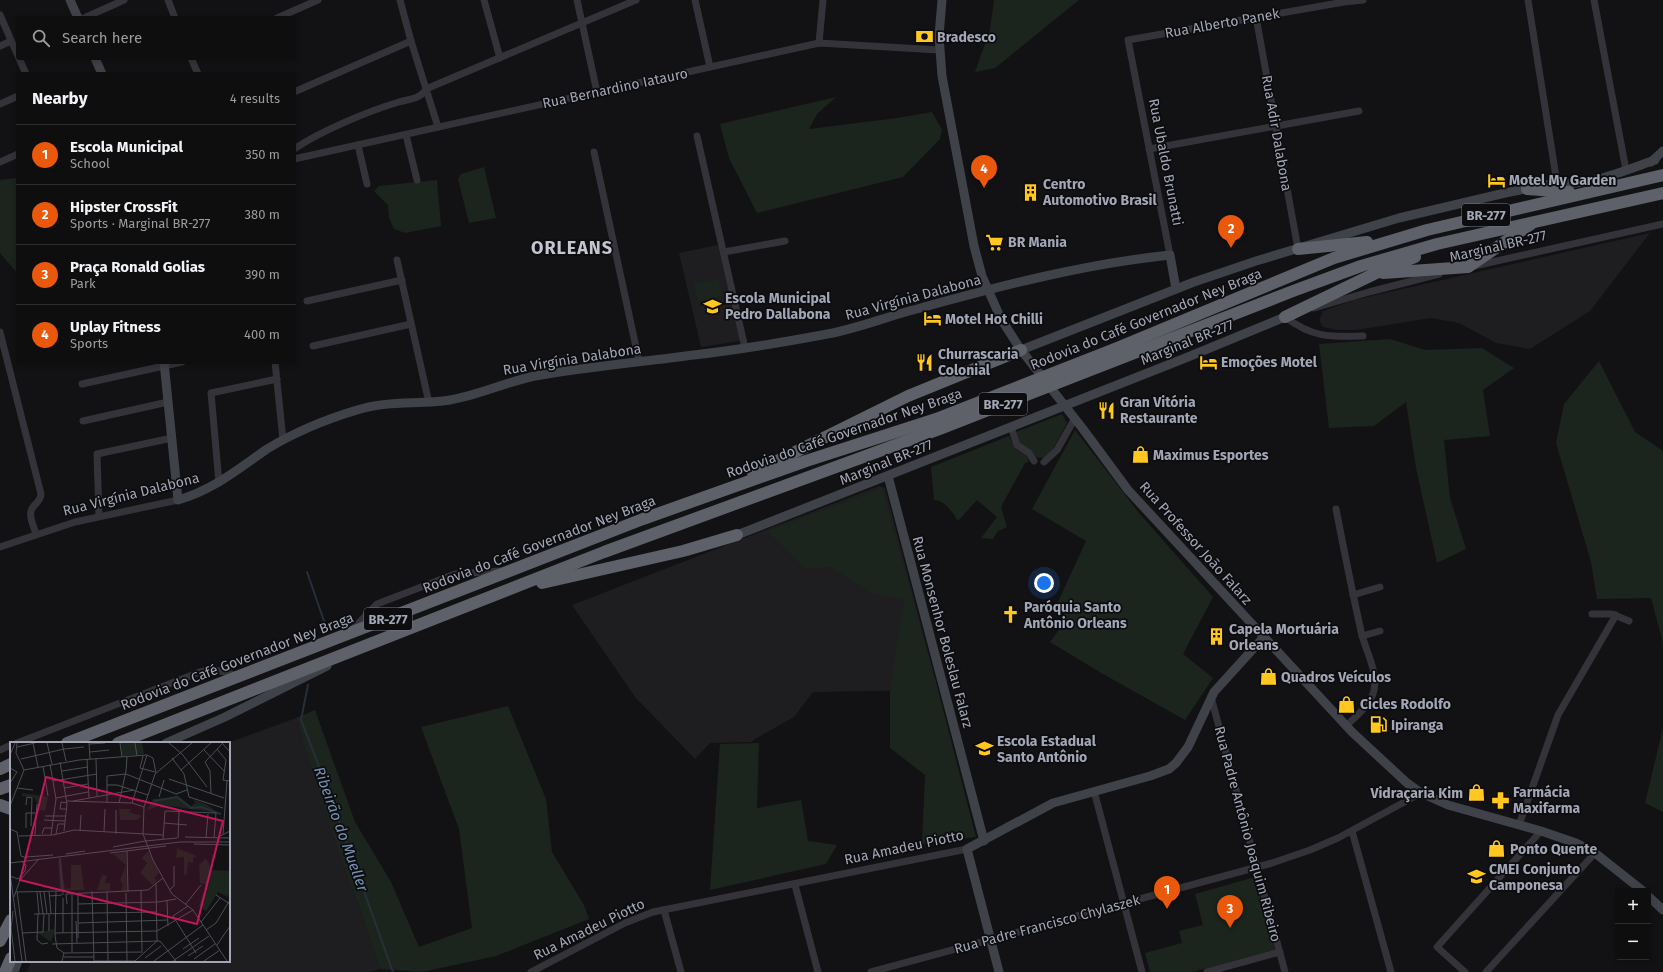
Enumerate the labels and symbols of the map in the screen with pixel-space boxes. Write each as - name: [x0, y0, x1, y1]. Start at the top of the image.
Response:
- street label: Rua Alberto Panek: [1163, 5, 1282, 42]
- bank icon: Bradesco: [914, 27, 934, 47]
- place label: Bradesco: [937, 29, 996, 46]
- street label: Rua Bernardino Iatauro: [541, 65, 689, 112]
- street label: Rua Adir Dalabona: [1258, 74, 1295, 193]
- street label: Rua Ubaldo Brunatti: [1145, 97, 1186, 227]
- pin: 4: [971, 155, 997, 188]
- hotel icon: Motel My Garden: [1486, 170, 1506, 190]
- place label: Motel My Garden: [1509, 172, 1616, 189]
- place label: Centro Automotivo Brasil: [1042, 176, 1158, 209]
- building icon: Centro Automotivo Brasil: [1020, 182, 1040, 202]
- road number: BR-277: [1462, 204, 1510, 226]
- pin: 2: [1218, 215, 1244, 248]
- street label: Marginal BR-277: [1448, 227, 1548, 266]
- supermarket icon: BR Mania: [985, 232, 1005, 252]
- place label: BR Mania: [1008, 234, 1067, 251]
- district label: ORLEANS: [531, 237, 613, 259]
- street label: Rodovia do Café Governador Ney Braga: [1028, 265, 1264, 374]
- street label: Rua Virgínia Dalabona: [843, 271, 983, 324]
- place label: Escola Municipal Pedro Dallabona: [725, 290, 831, 323]
- school or university icon: Escola Municipal Pedro Dallabona: [702, 296, 722, 316]
- hotel icon: Motel Hot Chilli: [922, 309, 942, 329]
- place label: Motel Hot Chilli: [945, 311, 1043, 328]
- street label: Marginal BR-277: [1138, 316, 1236, 369]
- street label: Rua Virgínia Dalabona: [502, 340, 642, 379]
- place label: Churrascaria Colonial: [938, 346, 1019, 379]
- restaurant icon: Churrascaria Colonial: [915, 352, 935, 372]
- hotel icon: Emoções Motel: [1198, 352, 1218, 372]
- place label: Emoções Motel: [1221, 354, 1318, 372]
- street label: Rodovia do Café Governador Ney Braga: [724, 385, 964, 482]
- road number: BR-277: [979, 393, 1027, 415]
- place label: Gran Vitória Restaurante: [1120, 394, 1198, 427]
- restaurant icon: Gran Vitória Restaurante: [1097, 400, 1117, 420]
- street label: Marginal BR-277: [837, 436, 935, 489]
- shop icon: Maximus Esportes: [1130, 445, 1150, 465]
- place label: Maximus Esportes: [1153, 447, 1269, 464]
- street label: Rua Virgínia Dalabona: [61, 469, 201, 520]
- street label: Rua Professor João Falarz: [1136, 478, 1255, 608]
- street label: Rodovia do Café Governador Ney Braga: [420, 492, 658, 597]
- street label: Rua Monsenhor Boleslau Falarz: [909, 534, 976, 730]
- your location: [1034, 573, 1054, 593]
- place label: Paróquia Santo Antônio Orleans: [1023, 599, 1127, 632]
- church icon: Paróquia Santo Antônio Orleans: [1001, 605, 1021, 625]
- road number: BR-277: [364, 608, 412, 630]
- street label: Rodovia do Café Governador Ney Braga: [118, 609, 356, 714]
- place label: Capela Mortuária Orleans: [1229, 621, 1339, 654]
- building icon: Capela Mortuária Orleans: [1206, 627, 1226, 647]
- shop icon: Quadros Veículos: [1258, 667, 1278, 687]
- place label: Quadros Veículos: [1281, 669, 1391, 686]
- shop icon: Cicles Rodolfo: [1337, 694, 1357, 714]
- place label: Cicles Rodolfo: [1360, 696, 1451, 713]
- fuel station icon: Ipiranga: [1368, 715, 1388, 735]
- place label: Ipiranga: [1391, 717, 1444, 734]
- street label: Rua Padre Antônio Joaquim Ribeiro: [1211, 724, 1285, 944]
- place label: Escola Estadual Santo Antônio: [997, 733, 1097, 766]
- school or university icon: Escola Estadual Santo Antônio: [974, 739, 994, 759]
- inset map: [10, 742, 230, 962]
- water label: Ribeirão do Mueller: [310, 764, 372, 895]
- shop icon: Vidraçaria Kim: [1466, 783, 1486, 803]
- place label: Farmácia Maxifarma: [1513, 784, 1581, 817]
- place label: Vidraçaria Kim: [1369, 785, 1463, 803]
- pharmacy icon: Farmácia Maxifarma: [1490, 790, 1510, 810]
- street label: Rua Amadeu Piotto: [843, 827, 965, 868]
- shop icon: Ponto Quente: [1487, 839, 1507, 859]
- place label: Ponto Quente: [1510, 841, 1598, 858]
- place label: CMEI Conjunto Camponesa: [1489, 861, 1580, 894]
- school or university icon: CMEI Conjunto Camponesa: [1466, 867, 1486, 887]
- pin: 1: [1154, 876, 1180, 909]
- street label: Rua Padre Francisco Chylaszek: [952, 891, 1143, 958]
- street label: Rua Amadeu Piotto: [531, 895, 648, 964]
- pin: 3: [1217, 895, 1243, 928]

